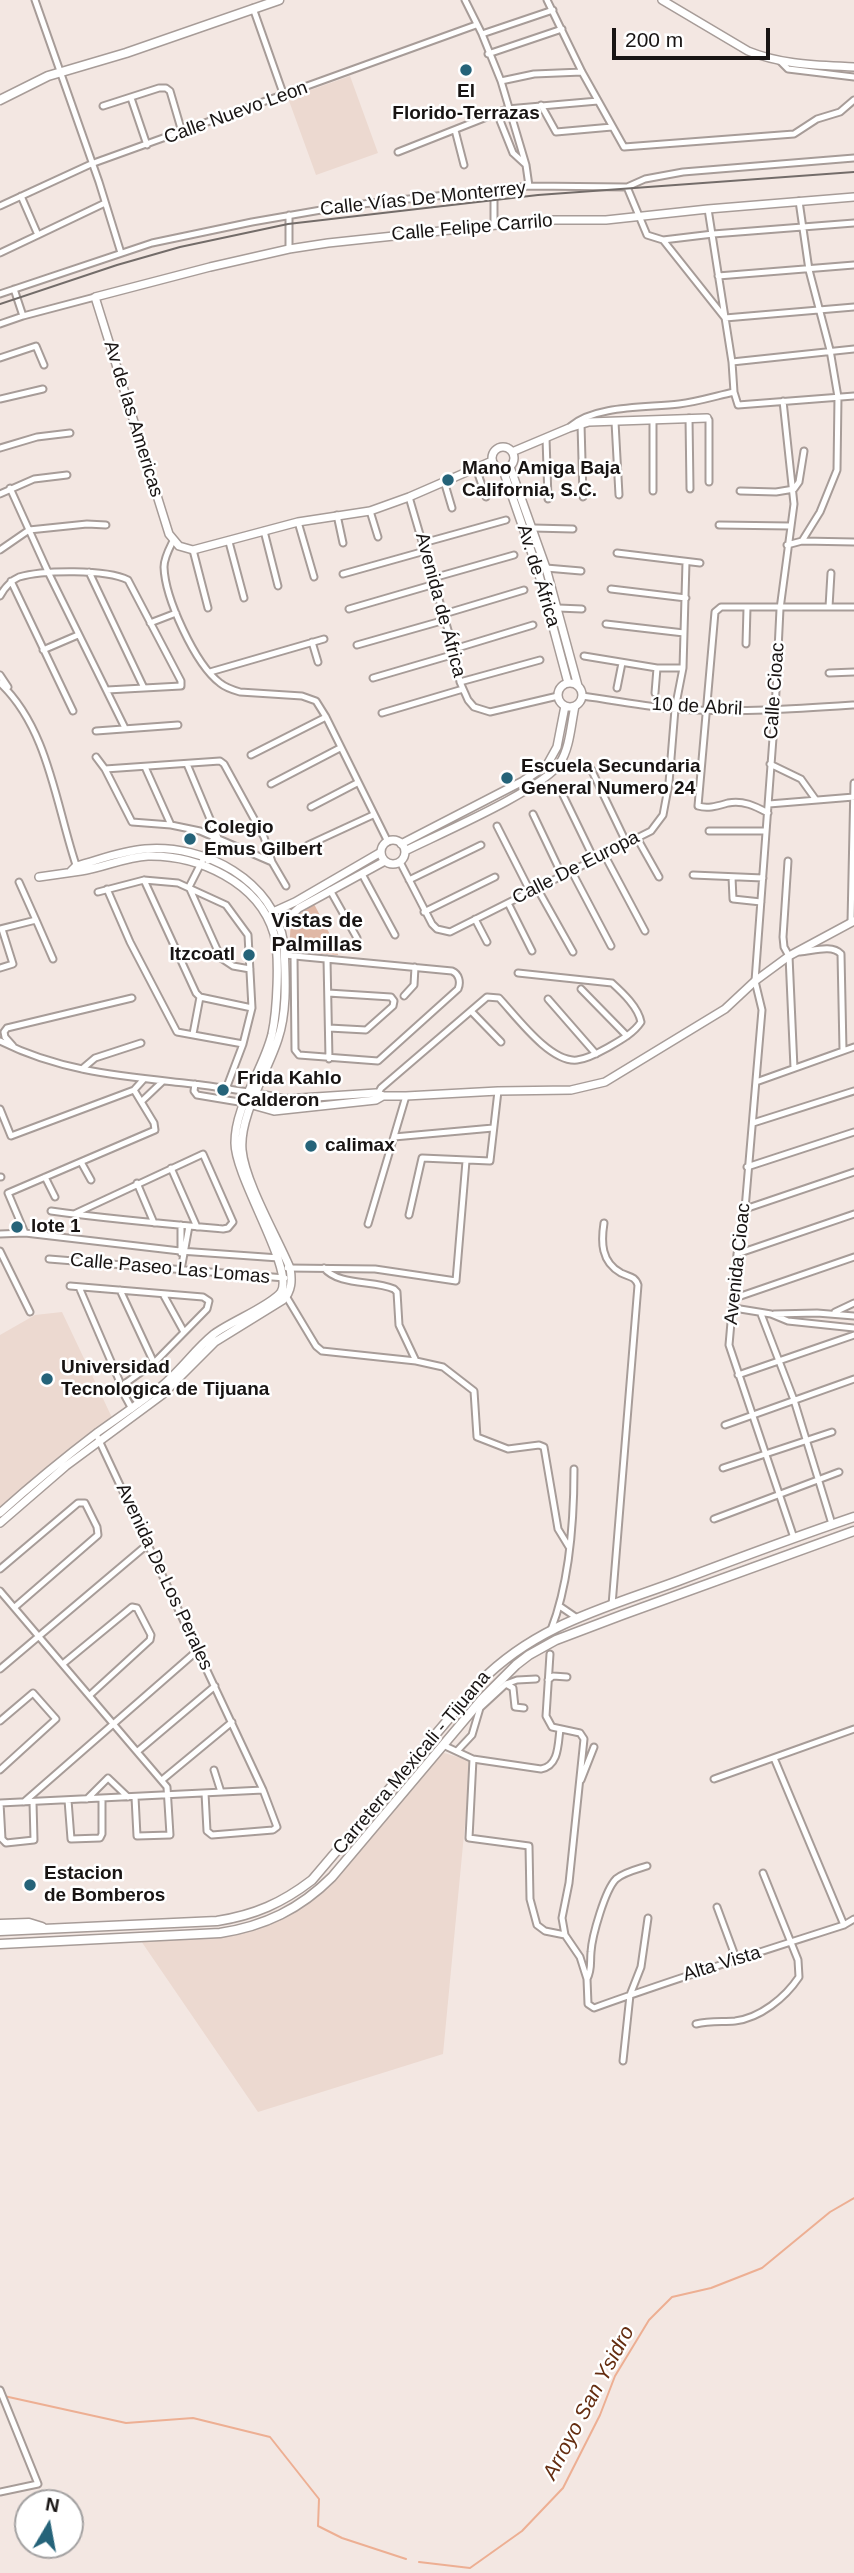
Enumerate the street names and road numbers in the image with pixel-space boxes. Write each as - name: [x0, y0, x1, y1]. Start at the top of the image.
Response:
- street label: Calle Nuevo Leon: [161, 76, 311, 150]
- street label: Calle Vías De Monterrey: [319, 177, 527, 221]
- street label: Calle Felipe Carrilo: [391, 210, 553, 246]
- street label: Av de las Americas: [98, 338, 168, 500]
- street label: Av. de África: [512, 522, 564, 630]
- street label: Avenida de África: [410, 530, 470, 680]
- street label: Calle Cioac: [760, 642, 790, 740]
- street label: 10 de Abril: [651, 693, 743, 721]
- street label: Calle De Europa: [509, 826, 643, 910]
- street label: Avenida Cioac: [720, 1202, 756, 1326]
- street label: Calle Paseo Las Lomas: [69, 1249, 271, 1289]
- street label: Avenida De Los Perales: [111, 1480, 217, 1674]
- street label: Carretera Mexicali - Tijuana: [328, 1667, 496, 1859]
- street label: Alta Vista: [680, 1941, 764, 1987]

